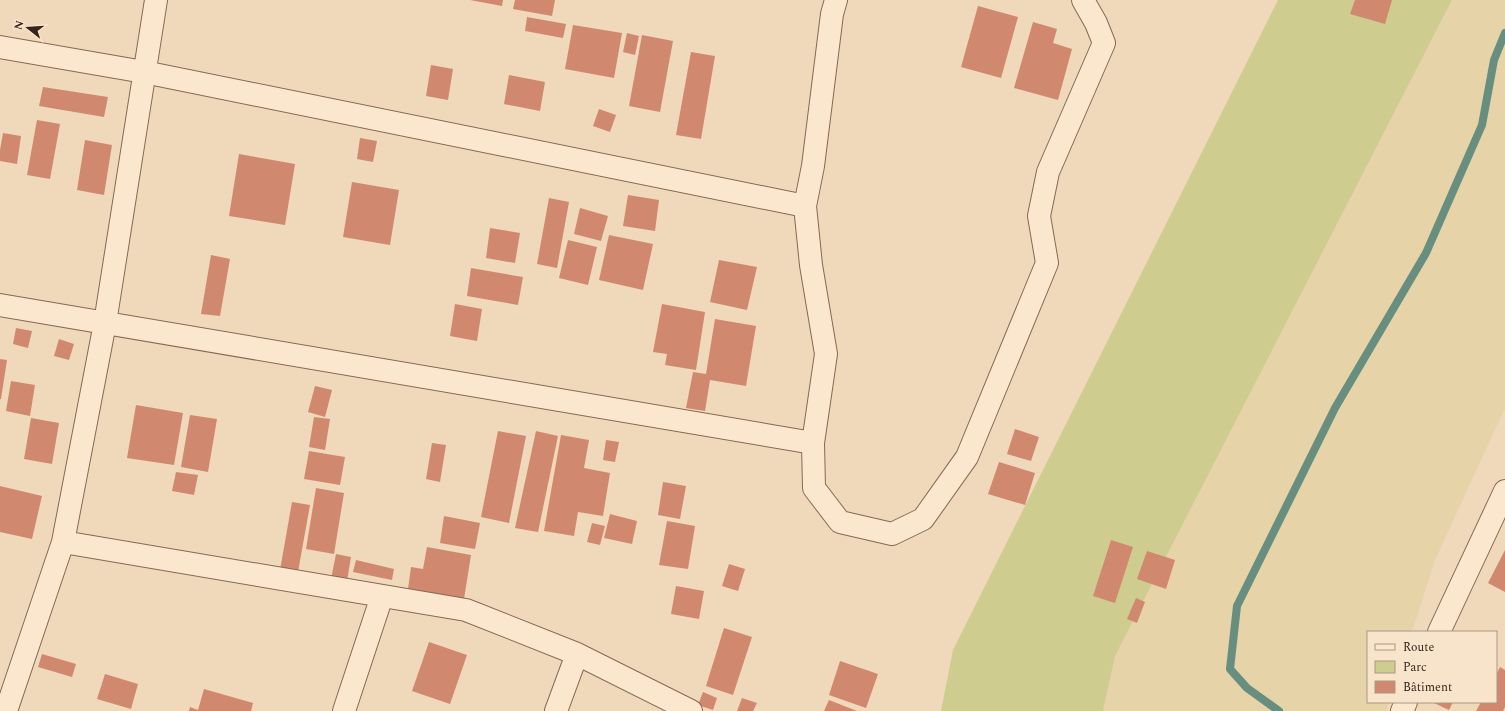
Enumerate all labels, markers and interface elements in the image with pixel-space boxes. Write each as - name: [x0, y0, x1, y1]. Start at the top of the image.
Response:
- north arrow: [8, 8, 48, 48]
- text: N: [9, 18, 28, 32]
- legend: [1367, 631, 1497, 703]
- text: Route: [1403, 638, 1434, 657]
- text: Parc: [1403, 658, 1427, 677]
- text: Bâtiment: [1403, 678, 1452, 697]

